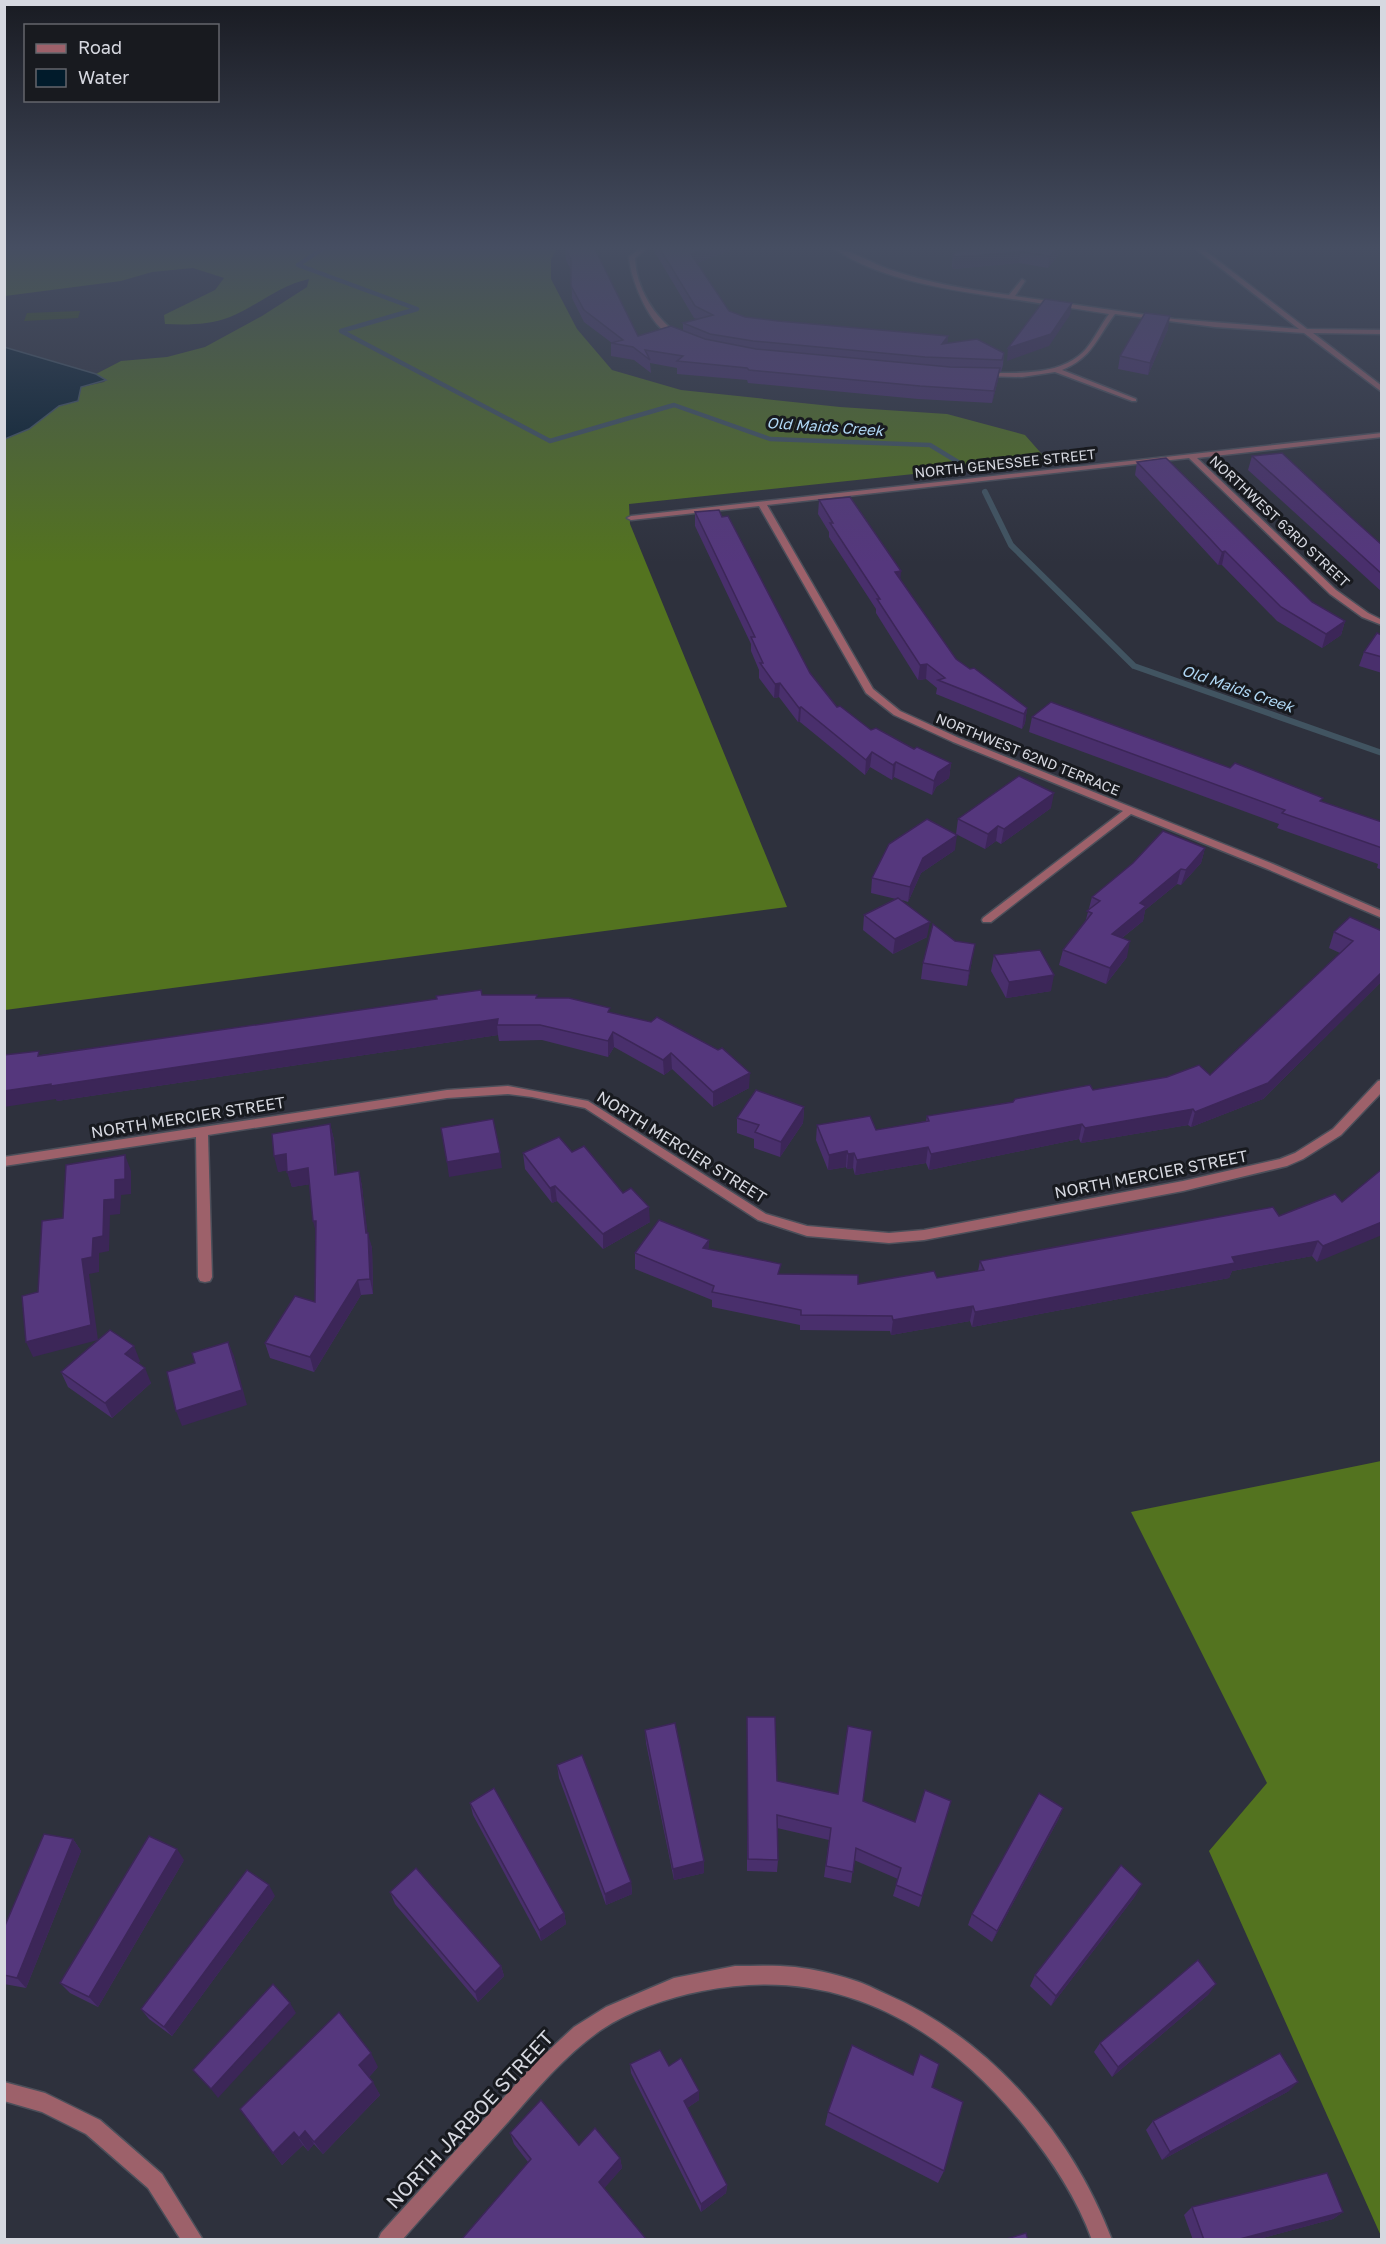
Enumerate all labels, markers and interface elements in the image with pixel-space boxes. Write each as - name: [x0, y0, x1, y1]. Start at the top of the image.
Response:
- legend: [24, 24, 219, 102]
- text: Road: [78, 36, 122, 58]
- text: Water: [78, 66, 129, 88]
- water label: Old Maids Creek: [766, 413, 885, 439]
- street label: NORTH GENESSEE STREET: [914, 445, 1097, 481]
- street label: NORTHWEST 63RD STREET: [1207, 452, 1354, 591]
- water label: Old Maids Creek: [1180, 660, 1298, 716]
- street label: NORTHWEST 62ND TERRACE: [934, 709, 1122, 799]
- street label: NORTH MERCIER STREET: [593, 1087, 771, 1208]
- street label: NORTH MERCIER STREET: [90, 1092, 287, 1142]
- street label: NORTH MERCIER STREET: [1053, 1145, 1249, 1203]
- street label: NORTH JARBOE STREET: [380, 2025, 558, 2213]

